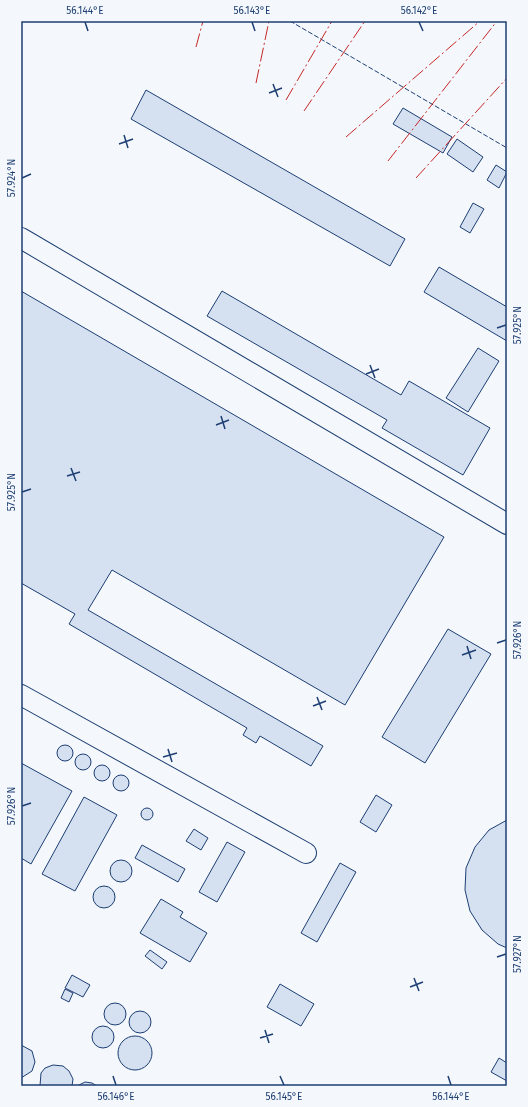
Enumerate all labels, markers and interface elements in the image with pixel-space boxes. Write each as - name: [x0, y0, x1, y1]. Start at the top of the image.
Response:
- text: 56.144°E: [66, 5, 104, 17]
- text: 56.143°E: [234, 5, 270, 17]
- text: 56.142°E: [401, 5, 437, 17]
- text: 57.924°N: [6, 159, 18, 197]
- text: 57.925°N: [512, 306, 524, 344]
- text: 57.925°N: [6, 473, 18, 511]
- text: 57.926°N: [512, 621, 524, 659]
- text: 57.926°N: [6, 787, 18, 825]
- text: 57.927°N: [512, 935, 524, 973]
- text: 56.146°E: [97, 1091, 135, 1103]
- text: 56.145°E: [266, 1091, 302, 1103]
- text: 56.144°E: [432, 1091, 470, 1103]

